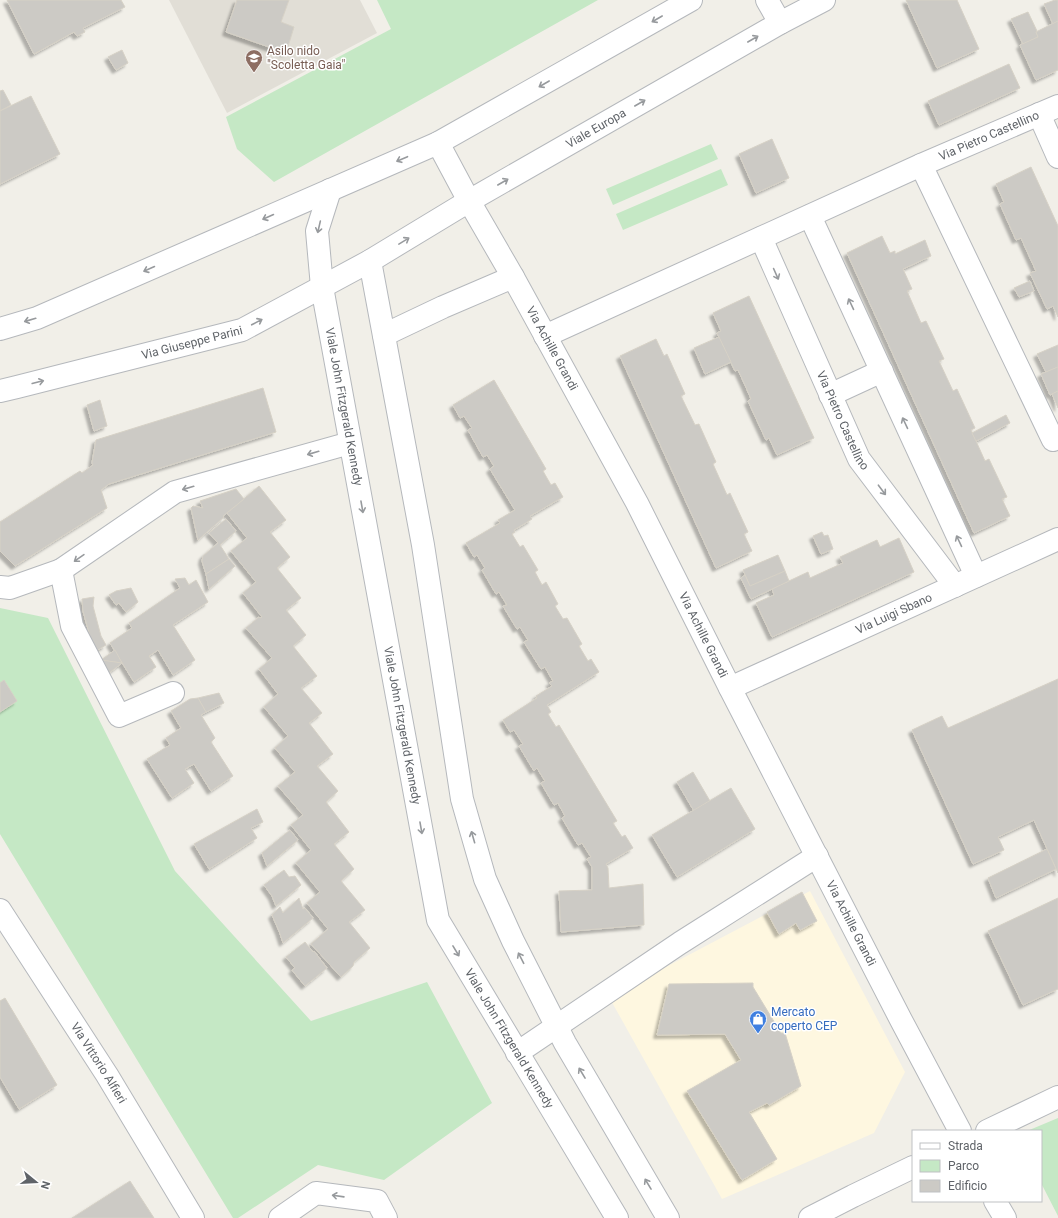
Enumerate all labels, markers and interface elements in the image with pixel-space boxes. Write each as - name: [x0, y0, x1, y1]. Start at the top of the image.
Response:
- one-way arrow: [651, 16, 663, 24]
- one-way arrow: [747, 34, 759, 42]
- place label: Asilo nido "Scoletta Gaia": [267, 44, 345, 72]
- school or university icon: Asilo nido "Scoletta Gaia": [244, 48, 264, 73]
- one-way arrow: [538, 80, 550, 88]
- one-way arrow: [634, 99, 646, 107]
- street label: Viale Europa: [563, 106, 628, 151]
- street label: Via Pietro Castellino: [937, 108, 1041, 163]
- one-way arrow: [397, 156, 409, 163]
- one-way arrow: [497, 178, 509, 185]
- one-way arrow: [263, 214, 275, 221]
- one-way arrow: [314, 221, 322, 234]
- one-way arrow: [398, 236, 410, 244]
- one-way arrow: [144, 266, 156, 273]
- one-way arrow: [773, 267, 781, 279]
- one-way arrow: [847, 299, 854, 311]
- street label: Via Achille Grandi: [523, 304, 581, 393]
- one-way arrow: [23, 317, 36, 324]
- one-way arrow: [251, 317, 263, 325]
- street label: Via Giuseppe Parini: [140, 323, 244, 362]
- street label: Viale John Fitzgerald Kennedy: [323, 327, 365, 487]
- street label: Via Pietro Castellino: [814, 369, 872, 473]
- one-way arrow: [31, 378, 44, 385]
- one-way arrow: [901, 417, 908, 429]
- one-way arrow: [306, 450, 319, 457]
- one-way arrow: [181, 485, 194, 492]
- one-way arrow: [878, 485, 887, 496]
- one-way arrow: [358, 500, 366, 513]
- one-way arrow: [955, 535, 963, 547]
- one-way arrow: [74, 554, 85, 562]
- street label: Via Achille Grandi: [676, 590, 731, 680]
- street label: Via Luigi Sbano: [853, 590, 934, 637]
- street label: Viale John Fitzgerald Kennedy: [381, 645, 424, 806]
- one-way arrow: [417, 821, 425, 834]
- one-way arrow: [469, 831, 476, 844]
- street label: Via Achille Grandi: [823, 878, 879, 968]
- one-way arrow: [453, 945, 461, 957]
- one-way arrow: [517, 952, 524, 964]
- street label: Viale John Fitzgerald Kennedy: [462, 966, 557, 1111]
- place label: Mercato coperto CEP: [771, 1005, 838, 1033]
- shop icon: Mercato coperto CEP: [748, 1009, 768, 1034]
- street label: Via Vittorio Alfieri: [68, 1020, 129, 1106]
- one-way arrow: [578, 1068, 586, 1079]
- legend: [912, 1130, 1042, 1202]
- text: Strada: [948, 1139, 983, 1153]
- text: Parco: [948, 1159, 979, 1173]
- north arrow: [16, 1162, 56, 1202]
- one-way arrow: [644, 1178, 652, 1190]
- text: N: [38, 1179, 52, 1191]
- text: Edificio: [948, 1179, 987, 1193]
- one-way arrow: [332, 1192, 345, 1200]

